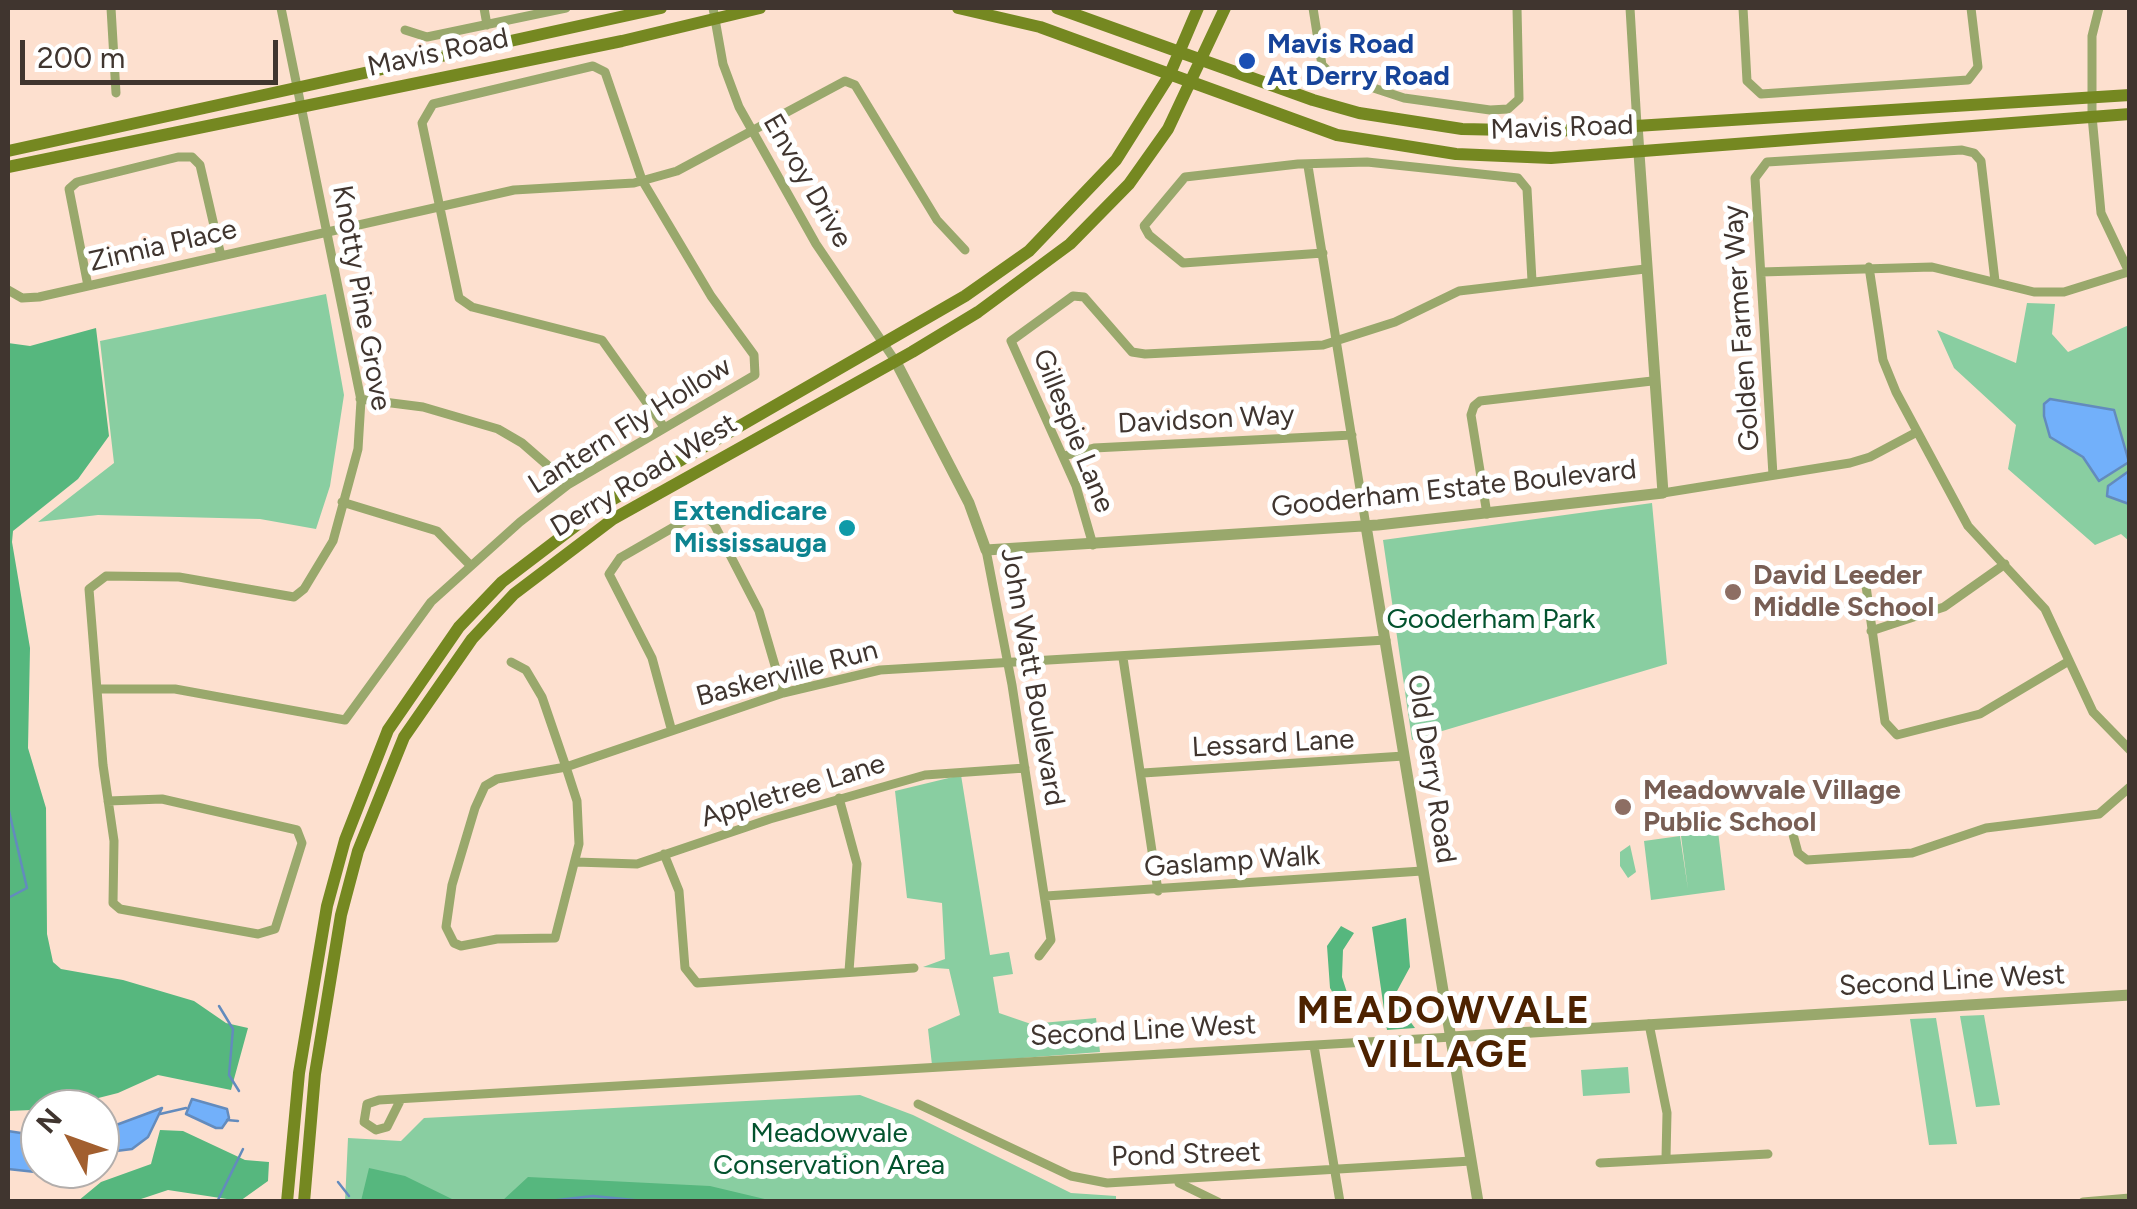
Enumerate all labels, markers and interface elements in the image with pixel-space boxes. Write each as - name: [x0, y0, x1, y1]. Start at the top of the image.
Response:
- scale bar: [25, 20, 282, 82]
- street label: Mavis Road: [364, 22, 512, 84]
- place label: Mavis Road At Derry Road: [1267, 28, 1450, 94]
- text: 200 m: [37, 39, 125, 76]
- marker: Mavis Road At Derry Road: [1236, 50, 1258, 72]
- street label: Envoy Drive: [755, 108, 859, 254]
- street label: Mavis Road: [1490, 109, 1634, 147]
- street label: Knotty Pine Grove: [325, 183, 397, 413]
- street label: Golden Farmer Way: [1717, 204, 1767, 452]
- street label: Zinnia Place: [86, 213, 240, 279]
- street label: Gillespie Lane: [1025, 344, 1121, 518]
- street label: Lantern Fly Hollow: [522, 350, 738, 502]
- street label: Davidson Way: [1117, 399, 1295, 441]
- street label: Derry Road West: [545, 407, 743, 545]
- street label: Gooderham Estate Boulevard: [1270, 453, 1638, 525]
- place label: Extendicare Mississauga: [673, 495, 827, 561]
- marker: Extendicare Mississauga: [836, 517, 858, 539]
- street label: John Watt Boulevard: [993, 545, 1071, 809]
- place label: David Leeder Middle School: [1753, 559, 1934, 625]
- marker: David Leeder Middle School: [1722, 581, 1744, 603]
- park label: Gooderham Park: [1387, 603, 1595, 637]
- street label: Baskerville Run: [692, 634, 882, 714]
- street label: Old Derry Road: [1399, 672, 1463, 866]
- street label: Lessard Lane: [1191, 723, 1355, 765]
- street label: Appletree Lane: [697, 747, 889, 835]
- place label: Meadowvale Village Public School: [1643, 774, 1901, 840]
- marker: Meadowvale Village Public School: [1612, 796, 1634, 818]
- street label: Gaslamp Walk: [1143, 839, 1321, 885]
- street label: Second Line West: [1838, 958, 2066, 1004]
- district label: MEADOWVALE VILLAGE: [1297, 989, 1591, 1078]
- street label: Second Line West: [1029, 1008, 1257, 1054]
- north arrow: [20, 1089, 120, 1189]
- text: N: [29, 1101, 69, 1140]
- park label: Meadowvale Conservation Area: [713, 1117, 945, 1183]
- street label: Pond Street: [1111, 1136, 1261, 1174]

